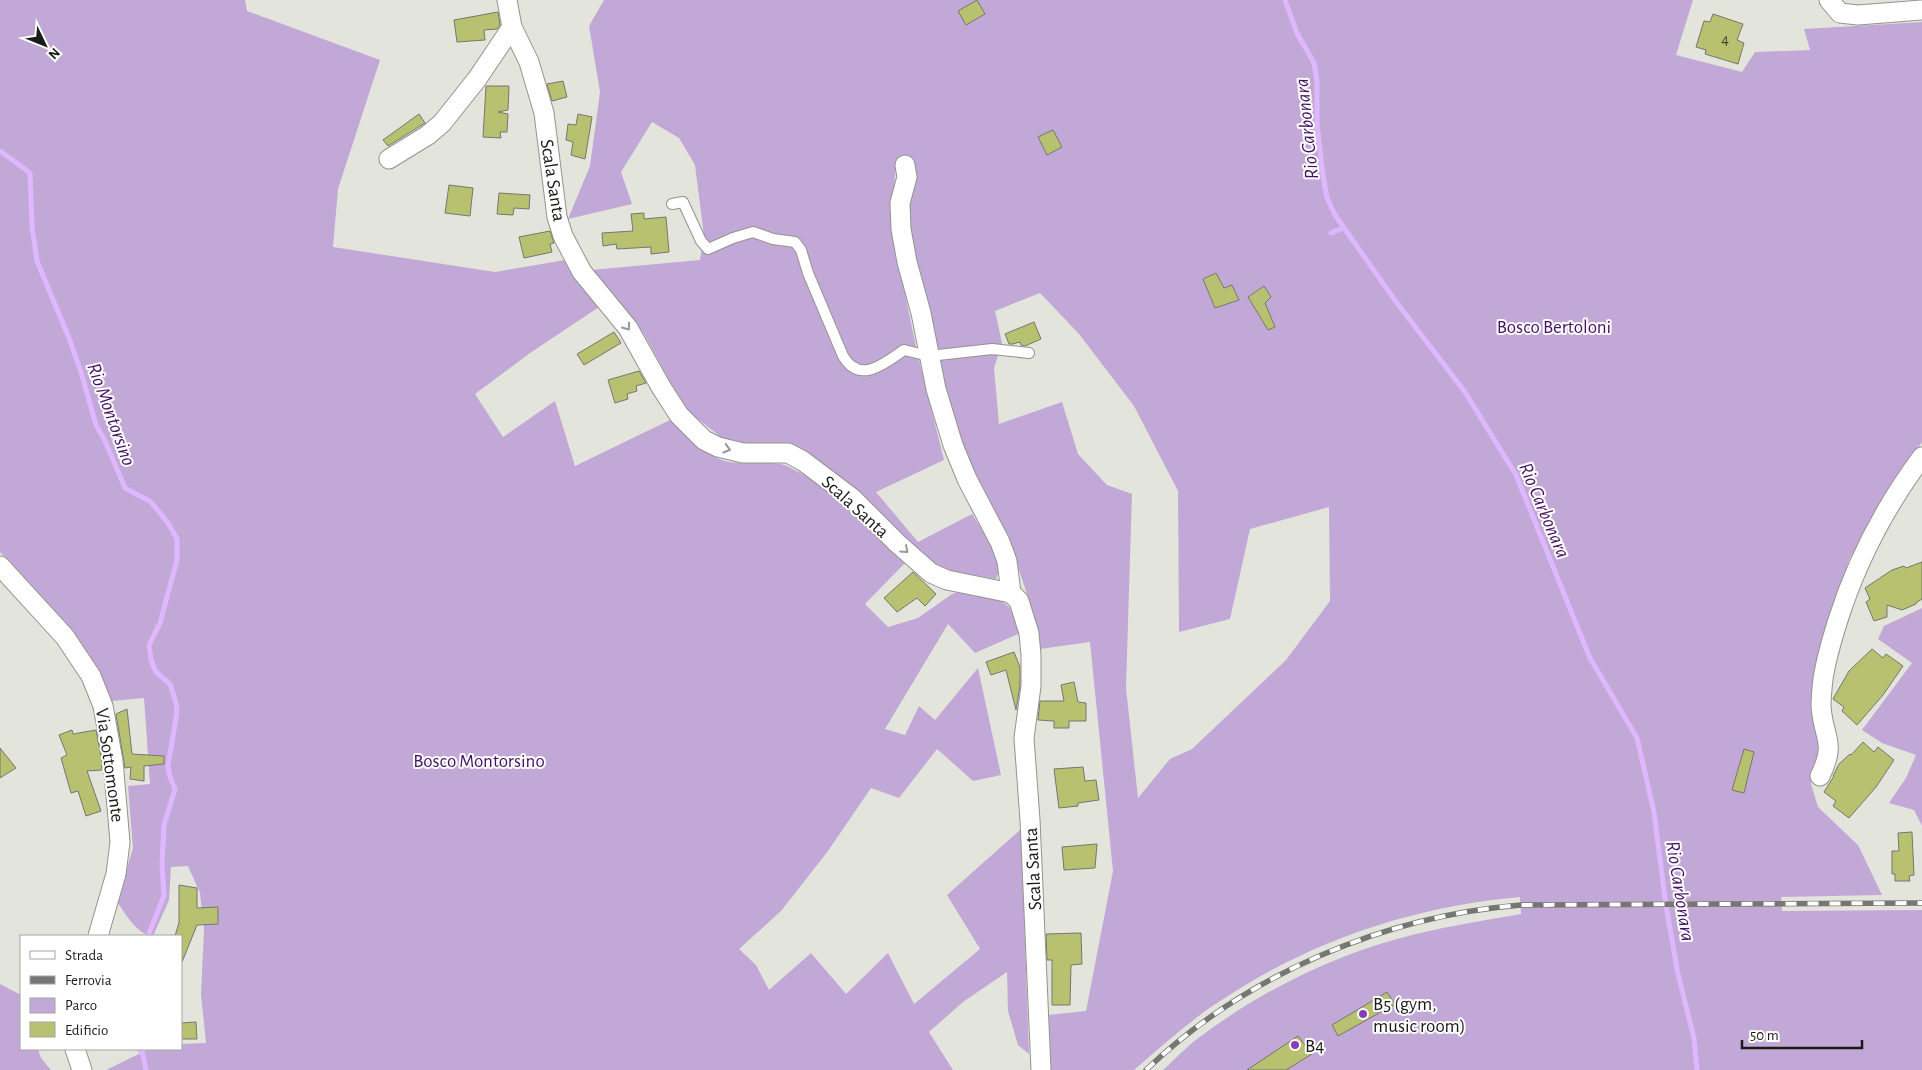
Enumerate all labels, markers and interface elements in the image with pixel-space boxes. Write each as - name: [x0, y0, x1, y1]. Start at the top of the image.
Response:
- north arrow: [20, 20, 70, 70]
- house number: 4: [1721, 31, 1729, 47]
- text: N: [45, 45, 62, 62]
- water label: Rio Carbonara: [1292, 77, 1322, 180]
- street label: Scala Santa: [537, 138, 568, 223]
- park label: Bosco Bertoloni: [1497, 318, 1611, 337]
- one-way arrow: [621, 321, 629, 330]
- water label: Rio Montorsino: [83, 360, 139, 468]
- one-way arrow: [722, 444, 730, 454]
- water label: Rio Carbonara: [1515, 460, 1573, 561]
- street label: Scala Santa: [818, 472, 892, 542]
- one-way arrow: [899, 544, 908, 553]
- street label: Via Sottomonte: [92, 707, 127, 823]
- park label: Bosco Montorsino: [413, 752, 545, 771]
- street label: Scala Santa: [1022, 827, 1045, 911]
- water label: Rio Carbonara: [1662, 840, 1698, 943]
- legend: [20, 935, 182, 1050]
- text: Strada: [65, 948, 103, 963]
- text: Ferrovia: [65, 973, 112, 988]
- place label: B5 (gym, music room): [1373, 995, 1466, 1036]
- text: Parco: [65, 998, 97, 1013]
- marker: B5 (gym, music room): [1357, 1008, 1369, 1020]
- scale bar: [1742, 1018, 1862, 1050]
- text: Edificio: [65, 1023, 108, 1038]
- text: 50 m: [1750, 1028, 1779, 1043]
- place label: B4: [1305, 1037, 1324, 1056]
- marker: B4: [1289, 1039, 1301, 1051]

